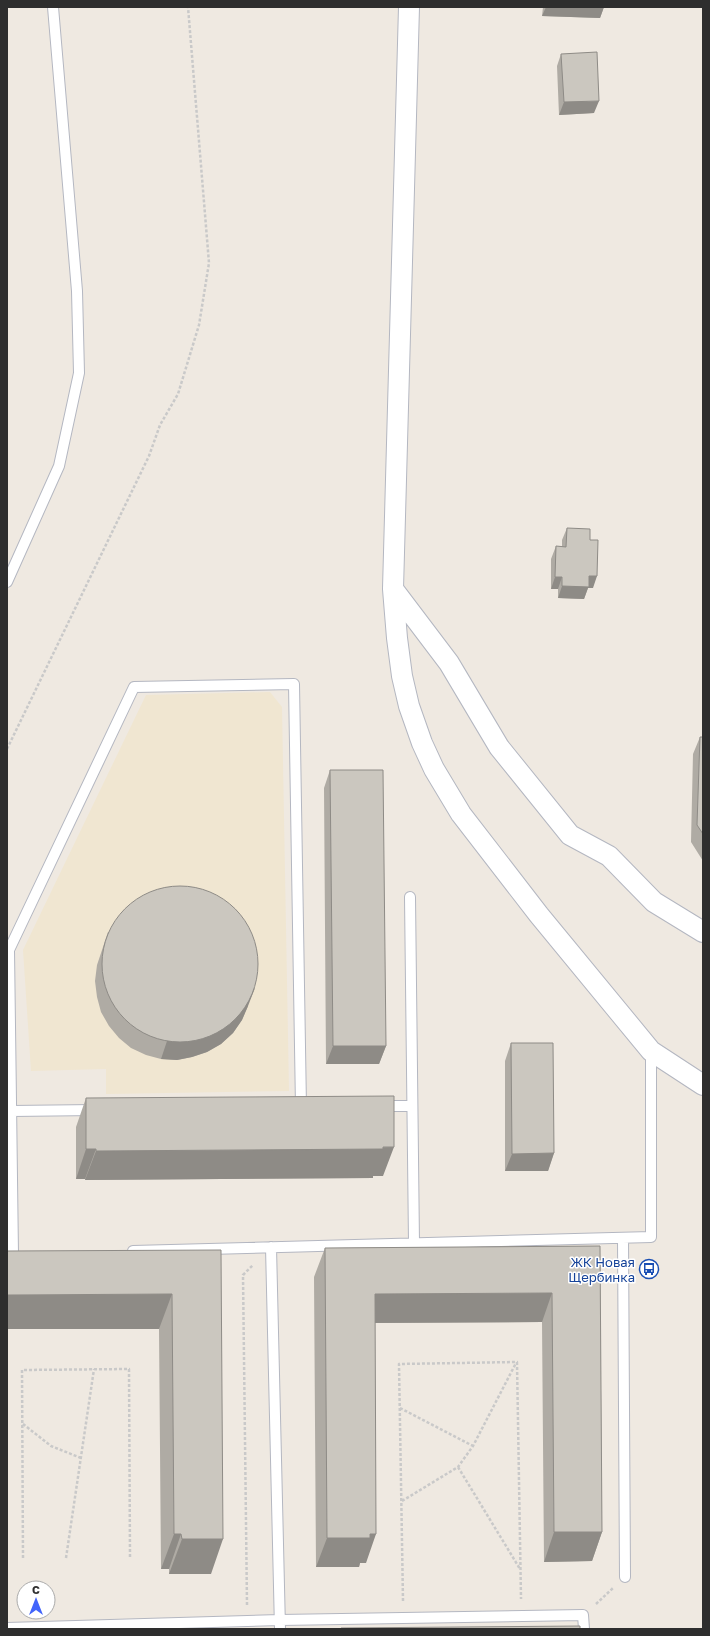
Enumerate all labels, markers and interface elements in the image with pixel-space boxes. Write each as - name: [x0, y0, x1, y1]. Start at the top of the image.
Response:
- place label: ЖК Новая Щербинка: [568, 1254, 635, 1285]
- bus stop icon: ЖК Новая Щербинка: [638, 1258, 660, 1280]
- north arrow: [16, 1580, 56, 1620]
- text: С: [32, 1583, 40, 1596]

